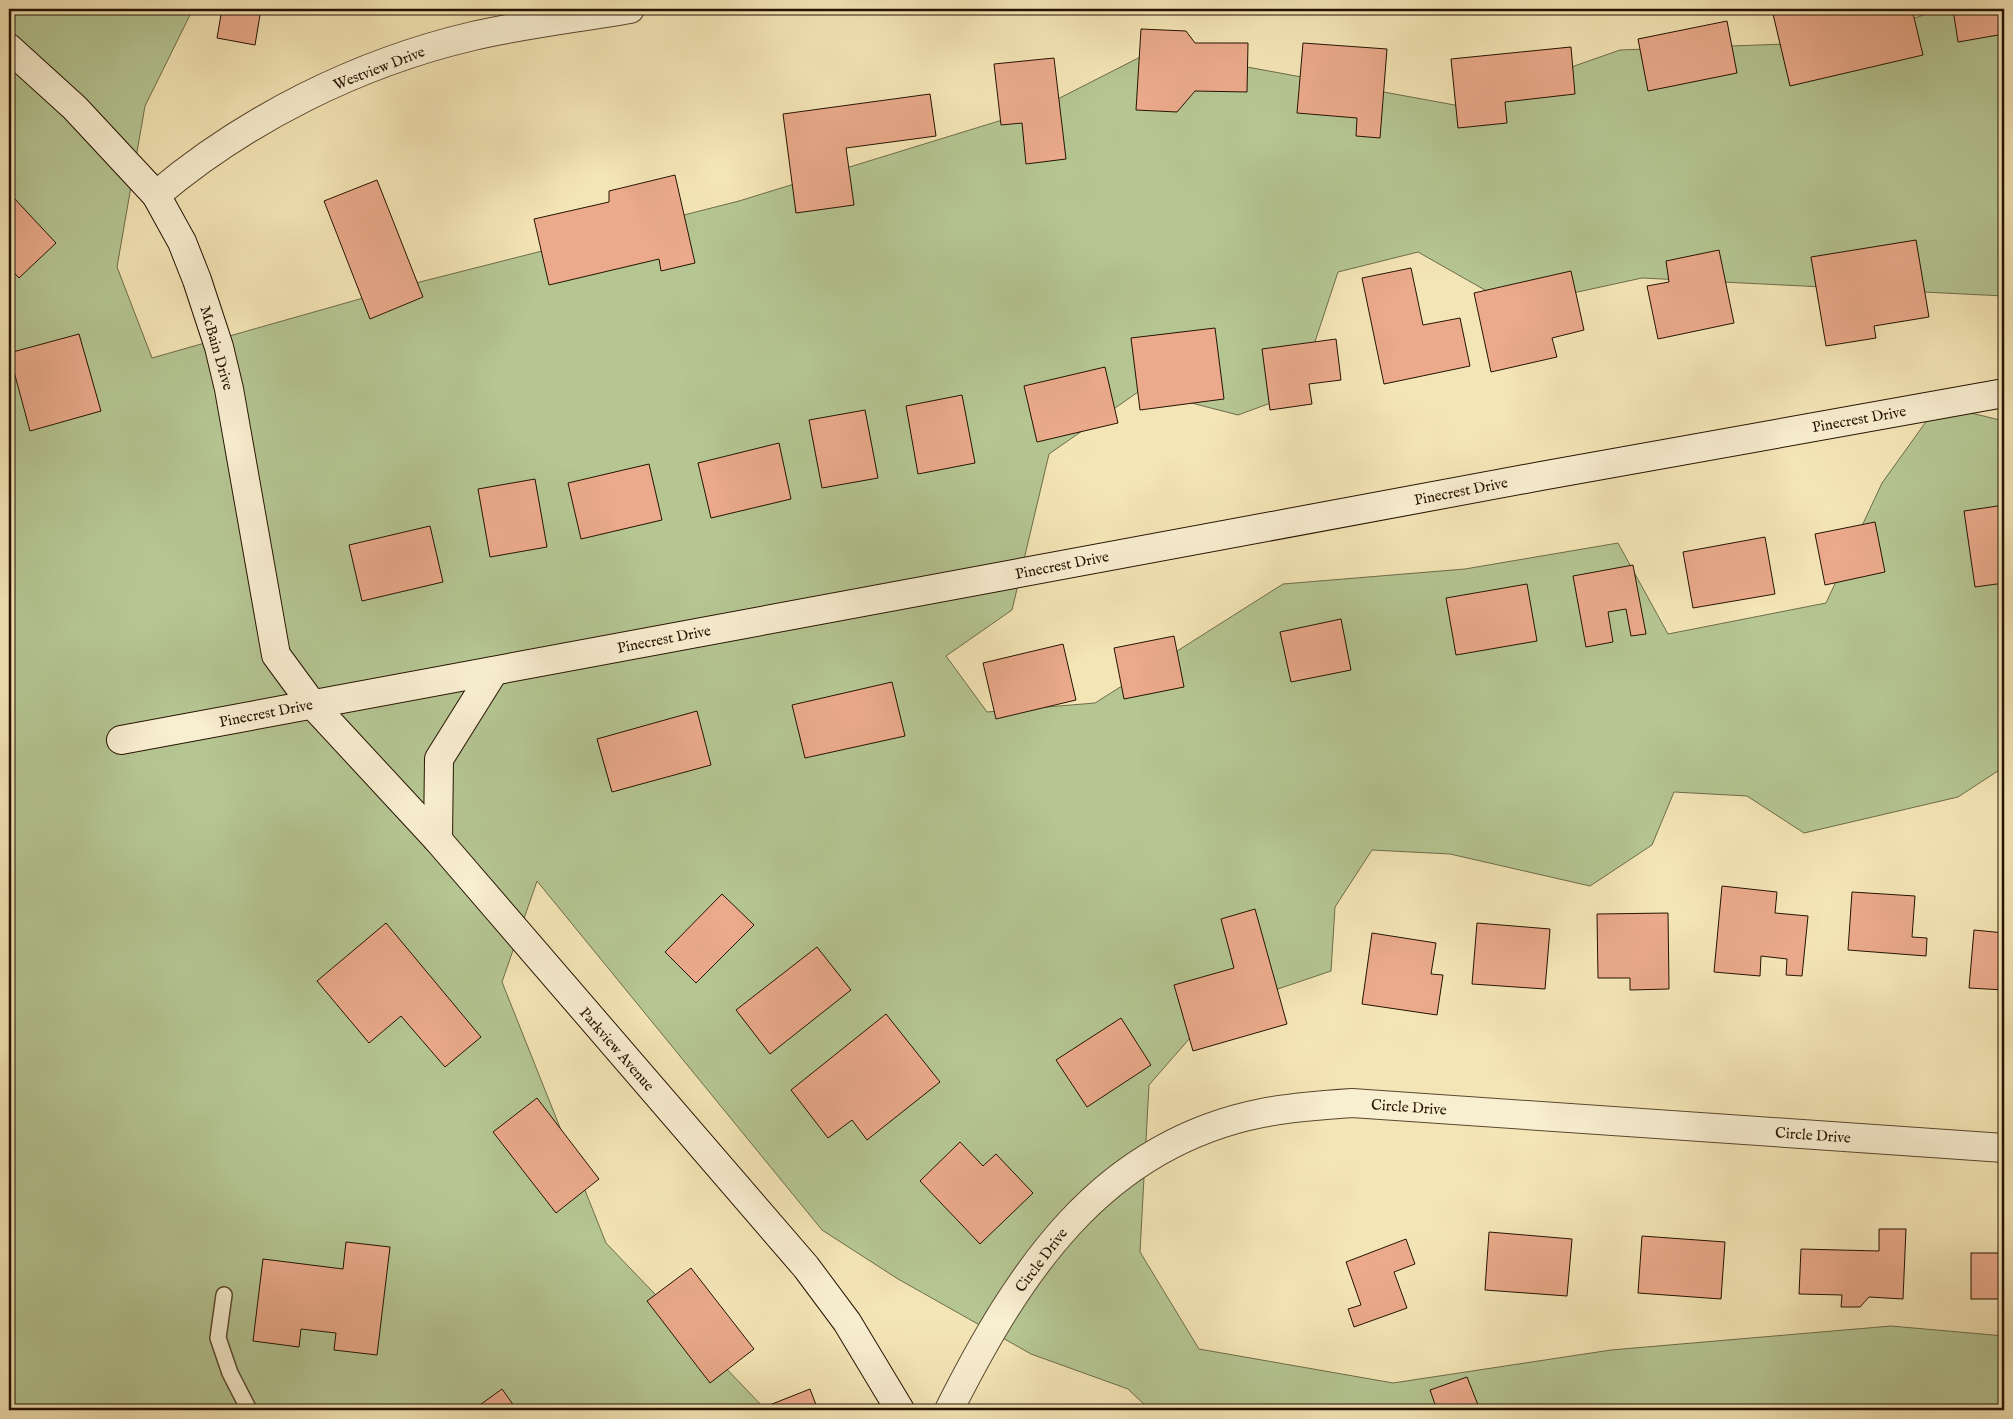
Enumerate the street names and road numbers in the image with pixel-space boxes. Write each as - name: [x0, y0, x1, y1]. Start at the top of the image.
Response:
- street label: Westview Drive: [331, 42, 428, 95]
- street label: McBain Drive: [195, 304, 238, 393]
- street label: Pinecrest Drive: [1811, 402, 1908, 437]
- street label: Pinecrest Drive: [1413, 473, 1510, 510]
- street label: Pinecrest Drive: [1014, 547, 1111, 584]
- street label: Pinecrest Drive: [616, 621, 713, 658]
- street label: Pinecrest Drive: [218, 695, 315, 732]
- street label: Parkview Avenue: [575, 1003, 658, 1095]
- street label: Circle Drive: [1371, 1095, 1448, 1120]
- street label: Circle Drive: [1775, 1123, 1852, 1148]
- street label: Circle Drive: [1011, 1224, 1072, 1296]

